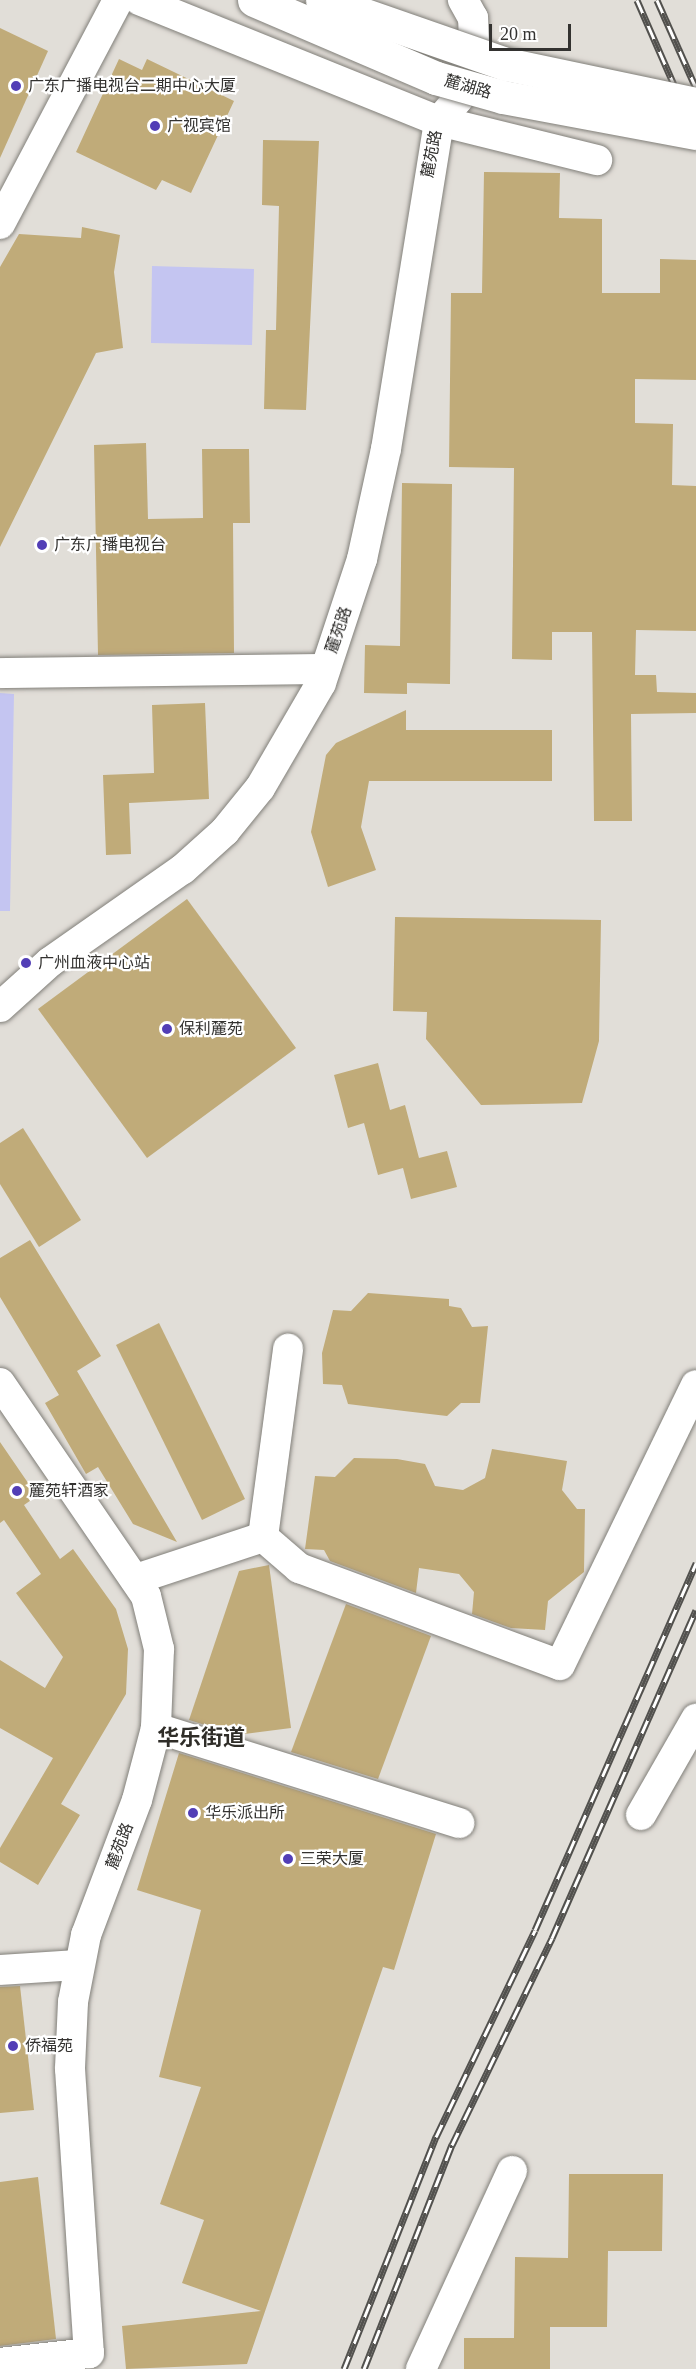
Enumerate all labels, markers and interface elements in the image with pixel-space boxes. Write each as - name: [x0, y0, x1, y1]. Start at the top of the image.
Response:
- scale bar: [492, 12, 574, 50]
- text: 20 m: [500, 24, 537, 44]
- street label: 麓湖路: [442, 71, 494, 103]
- place label: 广东广播电视台二期中心大厦: [28, 76, 236, 96]
- marker: 广东广播电视台二期中心大厦: [9, 79, 23, 93]
- place label: 广视宾馆: [167, 116, 231, 136]
- marker: 广视宾馆: [148, 119, 162, 133]
- street label: 麓苑路: [418, 129, 446, 179]
- place label: 广东广播电视台: [54, 535, 166, 555]
- marker: 广东广播电视台: [35, 538, 49, 552]
- street label: 麓苑路: [322, 604, 356, 656]
- place label: 广州血液中心站: [38, 953, 150, 973]
- marker: 广州血液中心站: [19, 956, 33, 970]
- place label: 保利麓苑: [179, 1019, 243, 1039]
- marker: 保利麓苑: [160, 1022, 174, 1036]
- place label: 麓苑轩酒家: [29, 1481, 109, 1501]
- marker: 麓苑轩酒家: [10, 1484, 24, 1498]
- district label: 华乐街道: [157, 1725, 245, 1751]
- place label: 华乐派出所: [205, 1803, 285, 1823]
- marker: 华乐派出所: [186, 1806, 200, 1820]
- street label: 麓苑路: [102, 1820, 138, 1872]
- place label: 三荣大厦: [300, 1849, 364, 1869]
- marker: 三荣大厦: [281, 1852, 295, 1866]
- place label: 侨福苑: [25, 2036, 73, 2056]
- marker: 侨福苑: [6, 2039, 20, 2053]

